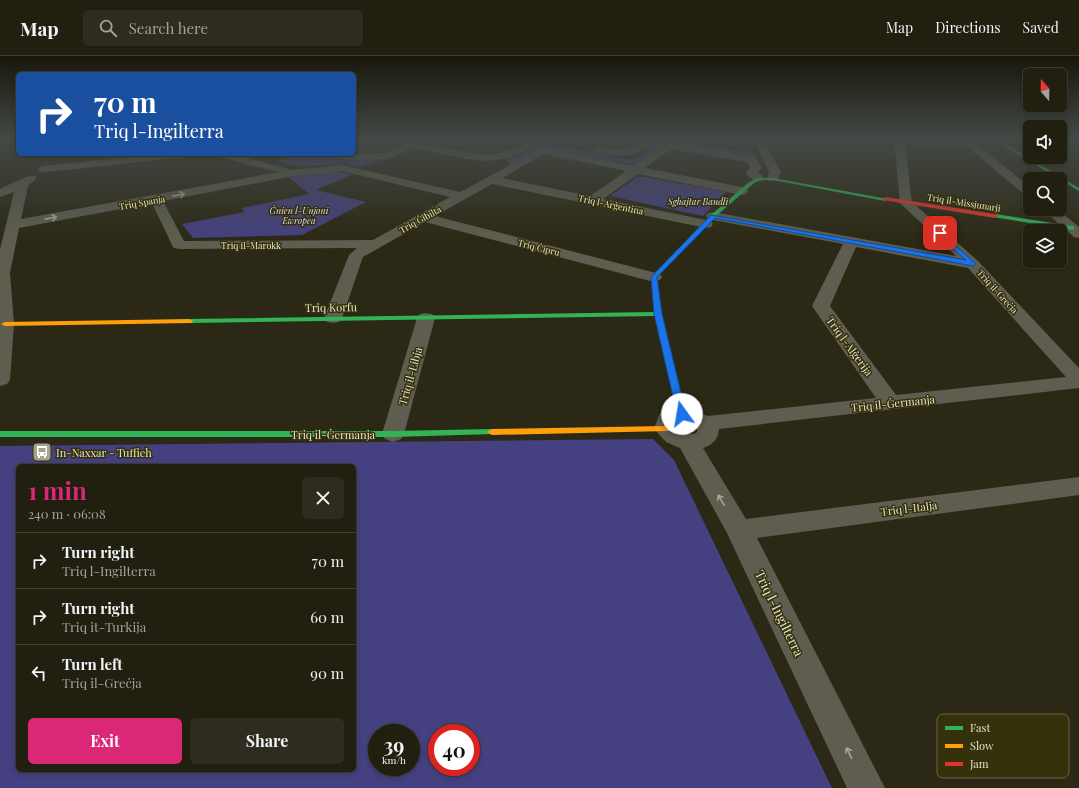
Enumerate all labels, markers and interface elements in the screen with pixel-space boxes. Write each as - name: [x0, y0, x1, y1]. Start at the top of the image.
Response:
- search box: [83, 10, 363, 46]
- text: Map: [20, 15, 59, 41]
- icon: search: [97, 17, 119, 39]
- text: Search here: [129, 18, 208, 38]
- text: Map: [886, 18, 913, 37]
- text: Directions: [935, 18, 1001, 37]
- text: Saved: [1023, 18, 1059, 37]
- north arrow: [1023, 68, 1067, 112]
- map controls: [1023, 68, 1067, 268]
- text: 70 m: [94, 83, 157, 120]
- icon: right: [28, 88, 80, 140]
- text: Triq l-Ingilterra: [94, 119, 224, 143]
- button: sound: [1023, 120, 1067, 164]
- button: search: [1023, 172, 1067, 216]
- street label: Triq il-Missjunarji: [926, 190, 1002, 214]
- one-way arrow: [172, 191, 185, 199]
- street label: Triq l-Arġentina: [577, 191, 645, 217]
- street label: Triq Spanja: [118, 192, 166, 212]
- park label: Sghajtar Bandli: [667, 195, 729, 207]
- street label: Triq Ġibiltà: [397, 202, 444, 236]
- park label: Ġnien l-Unjoni Ewropea: [270, 204, 329, 226]
- one-way arrow: [44, 214, 57, 222]
- pin: [923, 216, 957, 250]
- icon: arrive: [929, 222, 951, 244]
- button: layers: [1023, 224, 1067, 268]
- street label: Triq Ċipru: [517, 236, 562, 258]
- street label: Triq il-Marokk: [221, 239, 281, 251]
- street label: Triq il-Greċja: [975, 266, 1021, 316]
- street label: Triq Korfu: [305, 299, 358, 315]
- street label: Triq l-Alġerija: [823, 313, 877, 379]
- street label: Triq il-Libja: [395, 345, 426, 407]
- street label: Triq il-Ġermanja: [850, 391, 936, 415]
- position arrow: [661, 393, 703, 435]
- street label: Triq il-Ġermanja: [291, 427, 376, 442]
- bus stop icon: In-Naxxar - Tuffieh: [31, 441, 53, 463]
- place label: In-Naxxar - Tuffieh: [56, 445, 152, 460]
- text: 1 min: [28, 474, 87, 506]
- button: close: [302, 477, 344, 519]
- one-way arrow: [717, 494, 725, 506]
- street label: Triq l-Italja: [880, 497, 939, 519]
- text: 240 m · 06:08: [28, 505, 106, 522]
- text: Turn right: [62, 542, 135, 562]
- icon: right: [28, 550, 50, 572]
- text: 70 m: [312, 551, 344, 571]
- text: Triq l-Ingilterra: [62, 562, 156, 579]
- street label: Triq l-Ingilterra: [752, 567, 808, 659]
- text: Turn right: [62, 598, 135, 618]
- icon: right: [28, 606, 50, 628]
- text: 60 m: [310, 607, 344, 627]
- text: Triq it-Turkija: [62, 618, 146, 635]
- text: Turn left: [62, 654, 123, 674]
- icon: left: [28, 662, 50, 684]
- text: 90 m: [310, 663, 344, 683]
- text: Triq il-Greċja: [62, 674, 142, 691]
- legend: [937, 714, 1069, 778]
- button: Exit: [28, 718, 182, 764]
- button: Share: [190, 718, 344, 764]
- text: Fast: [970, 720, 990, 735]
- speed limit sign: 40: [428, 724, 480, 776]
- text: 39: [384, 731, 404, 758]
- text: Slow: [970, 738, 994, 753]
- one-way arrow: [845, 747, 852, 759]
- text: km/h: [382, 753, 406, 767]
- text: Jam: [969, 756, 989, 771]

